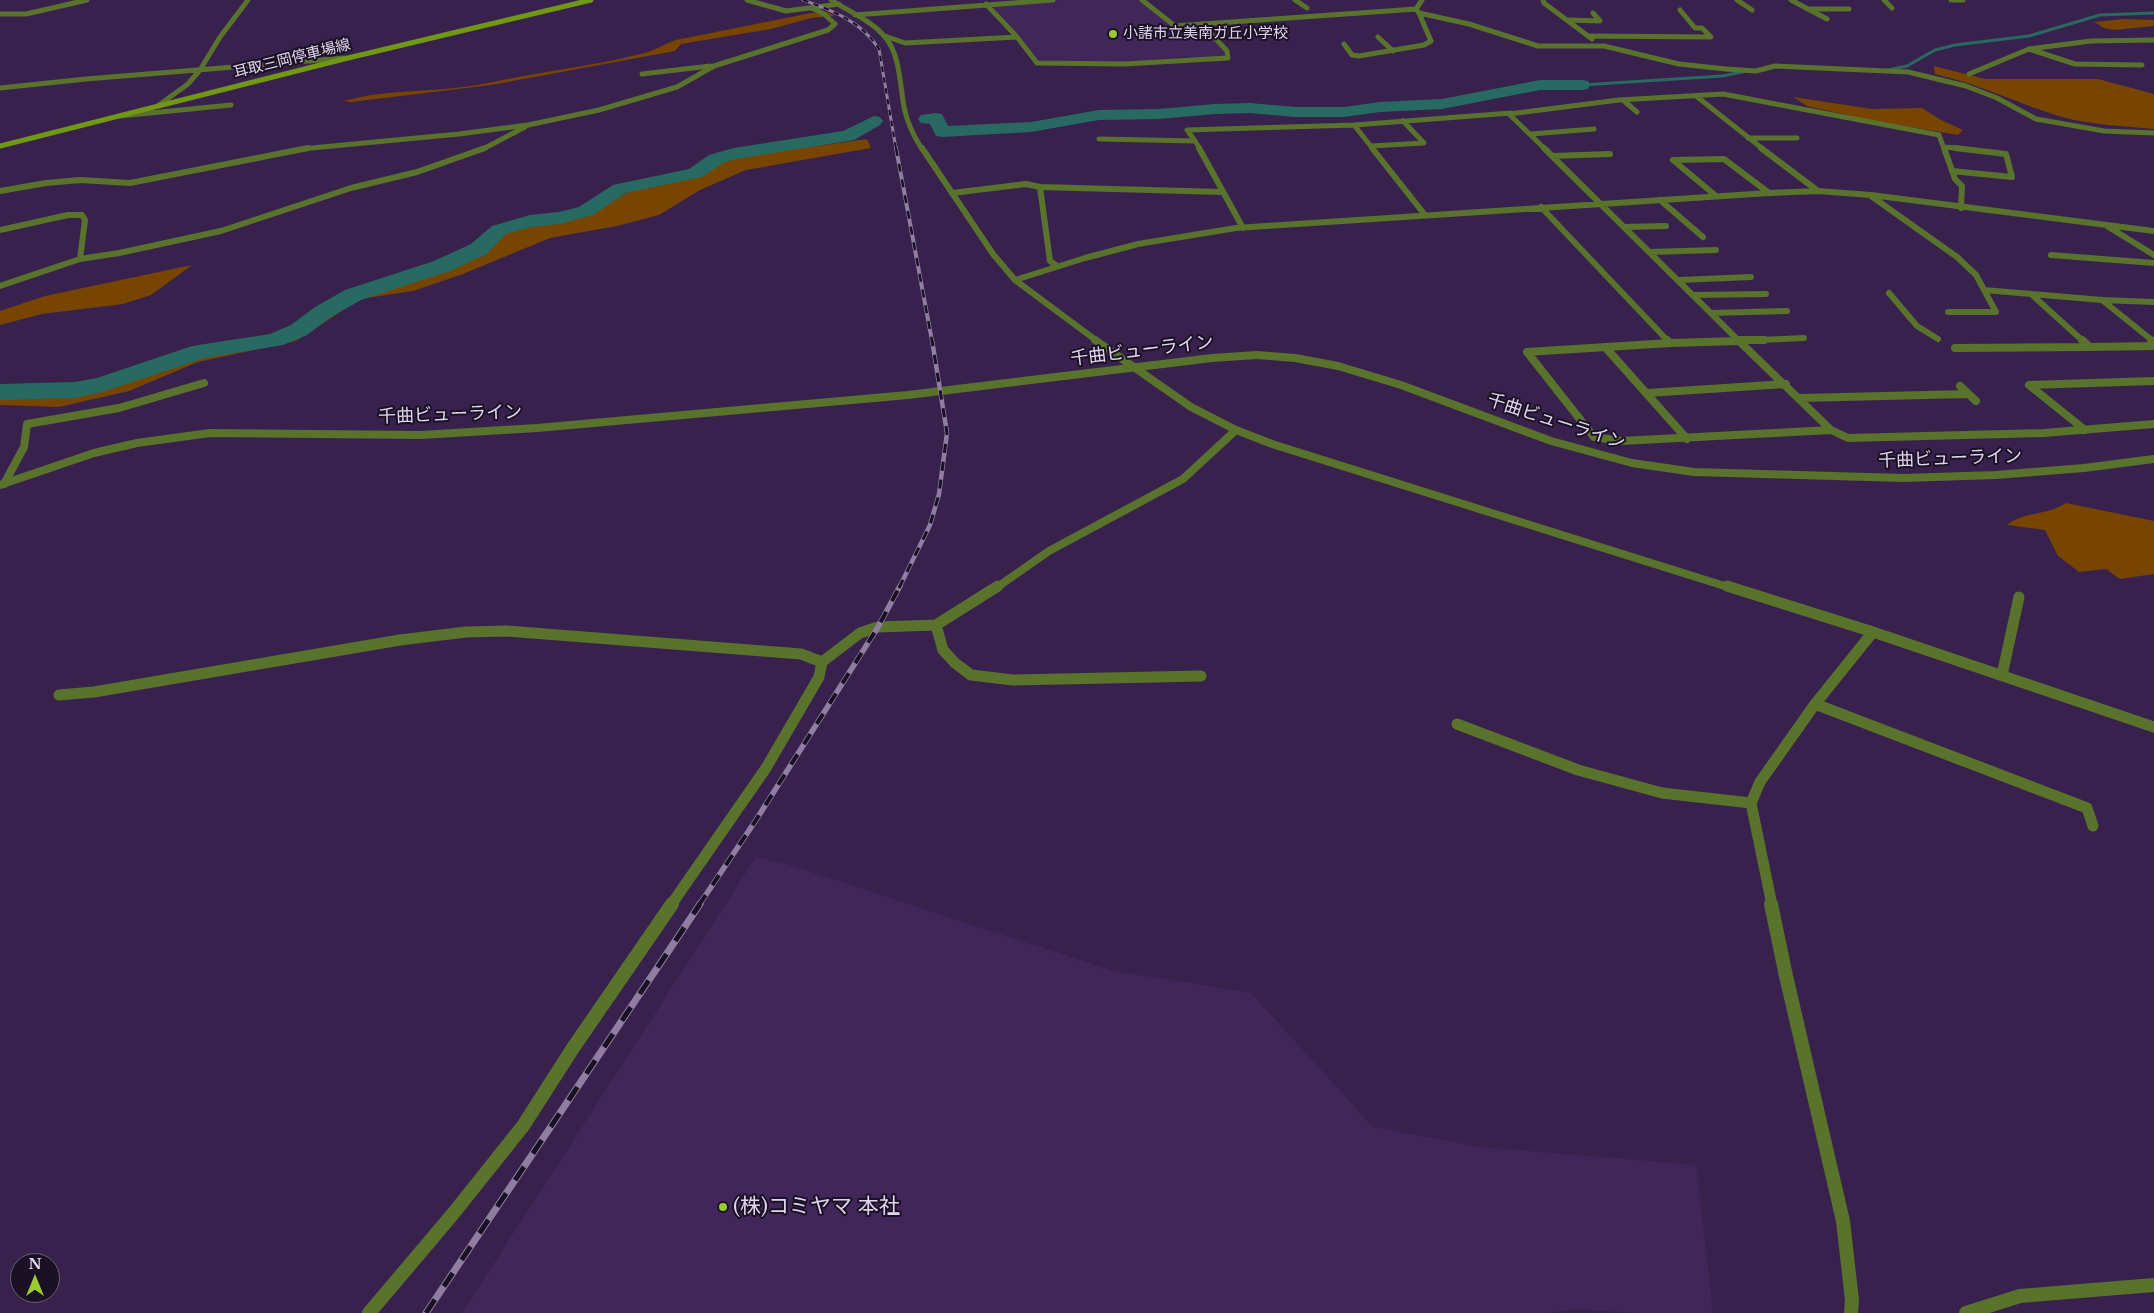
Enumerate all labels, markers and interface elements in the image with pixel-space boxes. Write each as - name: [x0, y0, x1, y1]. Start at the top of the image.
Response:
- place label: 小諸市立美南ガ丘小学校: [1123, 25, 1288, 43]
- marker: 小諸市立美南ガ丘小学校: [1107, 28, 1119, 40]
- street label: 耳取三岡停車場線: [232, 36, 352, 82]
- street label: 千曲ビューライン: [1069, 332, 1215, 370]
- street label: 千曲ビューライン: [1484, 389, 1628, 455]
- street label: 千曲ビューライン: [378, 402, 522, 428]
- street label: 千曲ビューライン: [1878, 446, 2022, 472]
- place label: (株)コミヤマ 本社: [733, 1194, 900, 1220]
- marker: (株)コミヤマ 本社: [717, 1201, 729, 1213]
- north arrow: [10, 1253, 60, 1303]
- text: N: [28, 1255, 42, 1273]

